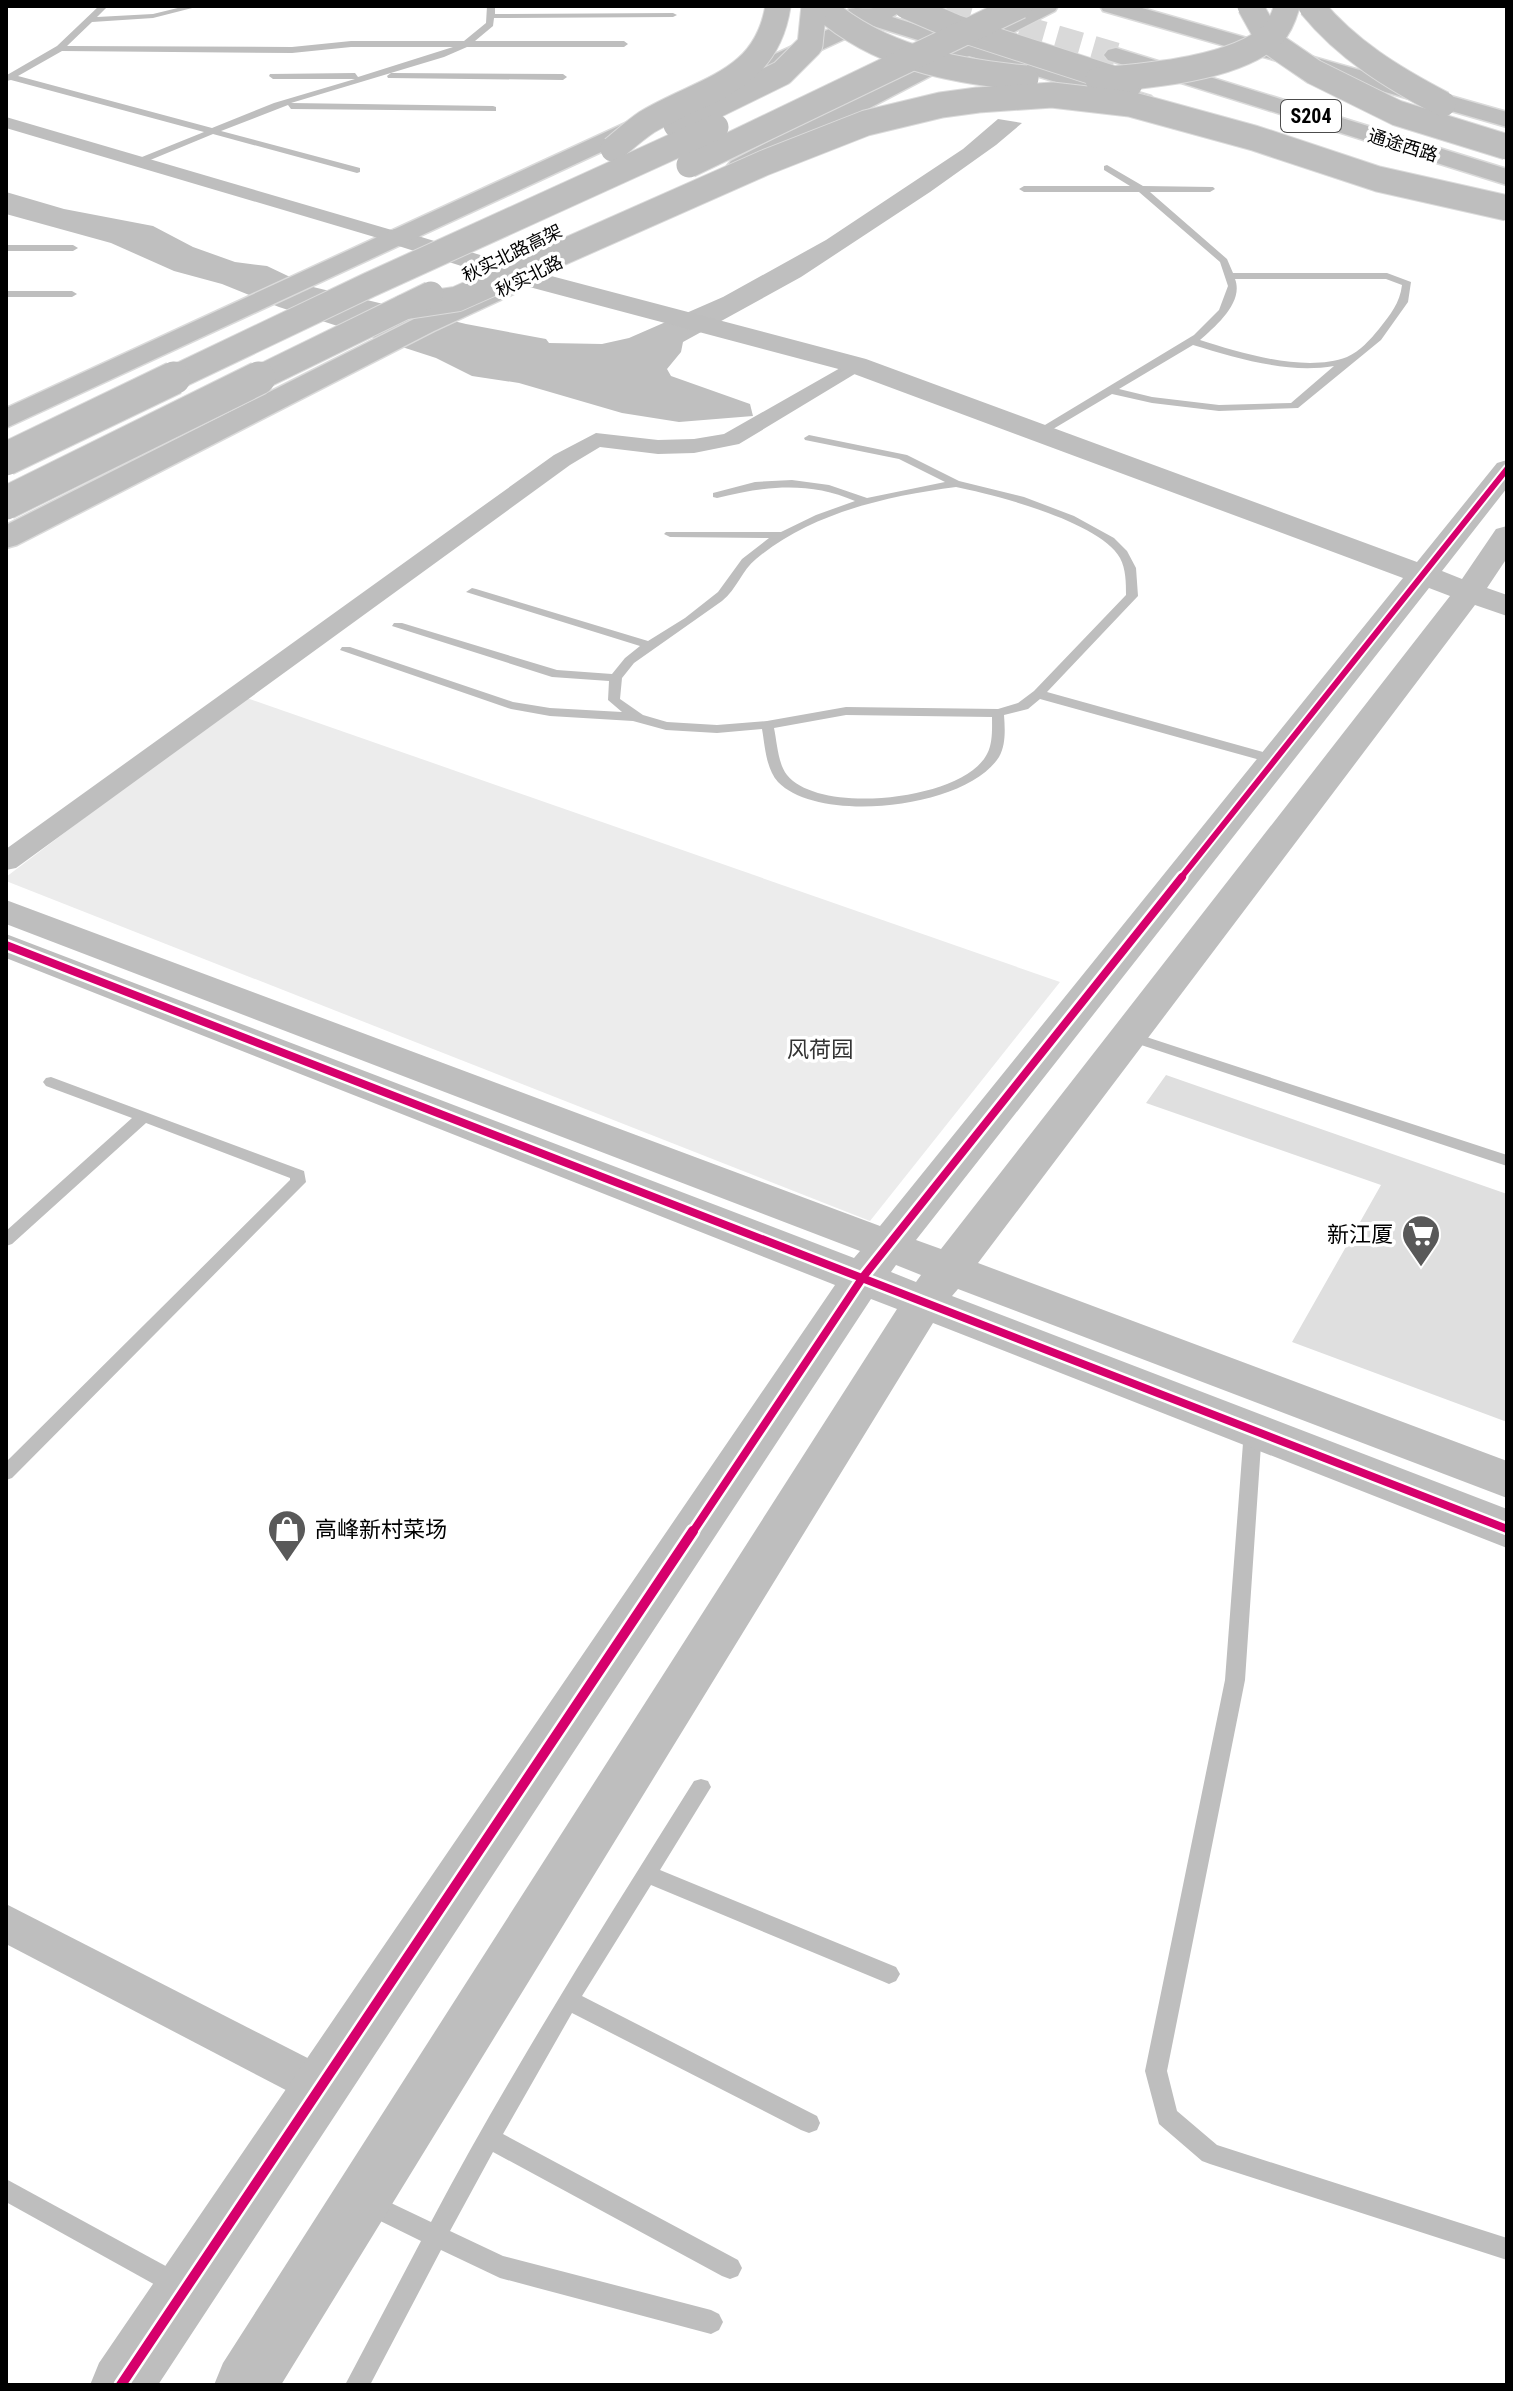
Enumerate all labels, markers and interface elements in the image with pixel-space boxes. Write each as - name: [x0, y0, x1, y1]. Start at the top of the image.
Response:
- road number: S204: [1281, 100, 1341, 132]
- street label: 通途西路: [1366, 124, 1440, 166]
- street label: 秋实北路高架: [459, 220, 565, 286]
- street label: 秋实北路: [492, 251, 566, 301]
- park label: 风荷园: [787, 1037, 853, 1062]
- supermarket icon: 新江厦: [1400, 1213, 1442, 1268]
- place label: 新江厦: [1327, 1222, 1393, 1247]
- shop icon: 高峰新村菜场: [266, 1508, 308, 1563]
- place label: 高峰新村菜场: [315, 1517, 447, 1542]

